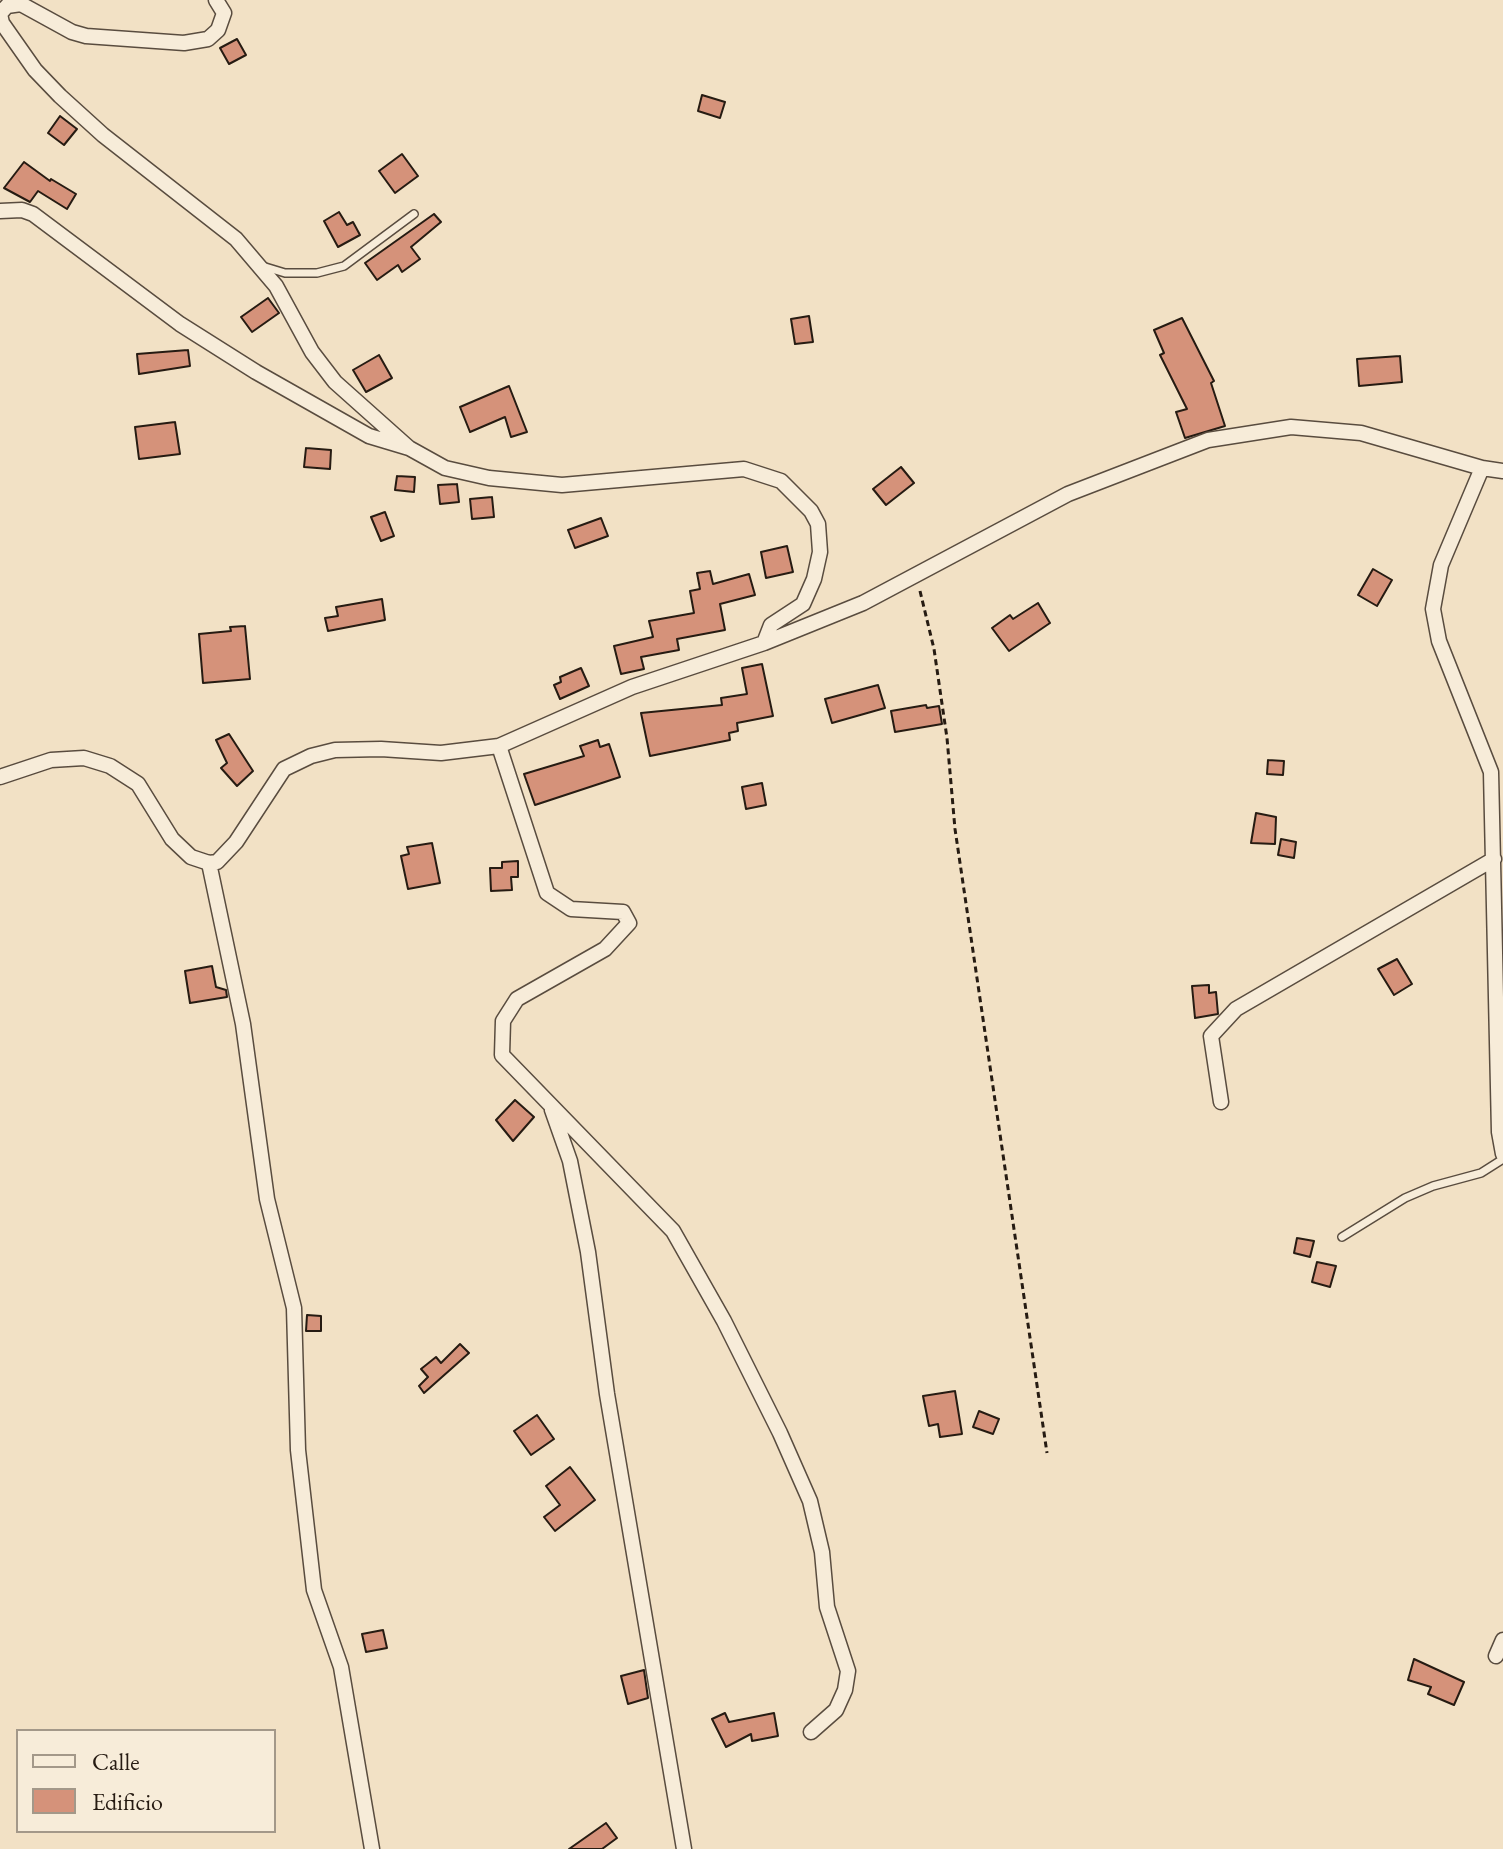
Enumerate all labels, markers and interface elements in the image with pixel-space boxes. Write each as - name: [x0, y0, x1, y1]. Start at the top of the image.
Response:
- legend: [16, 1729, 276, 1833]
- text: Calle: [92, 1746, 140, 1777]
- text: Edificio: [92, 1786, 163, 1817]

